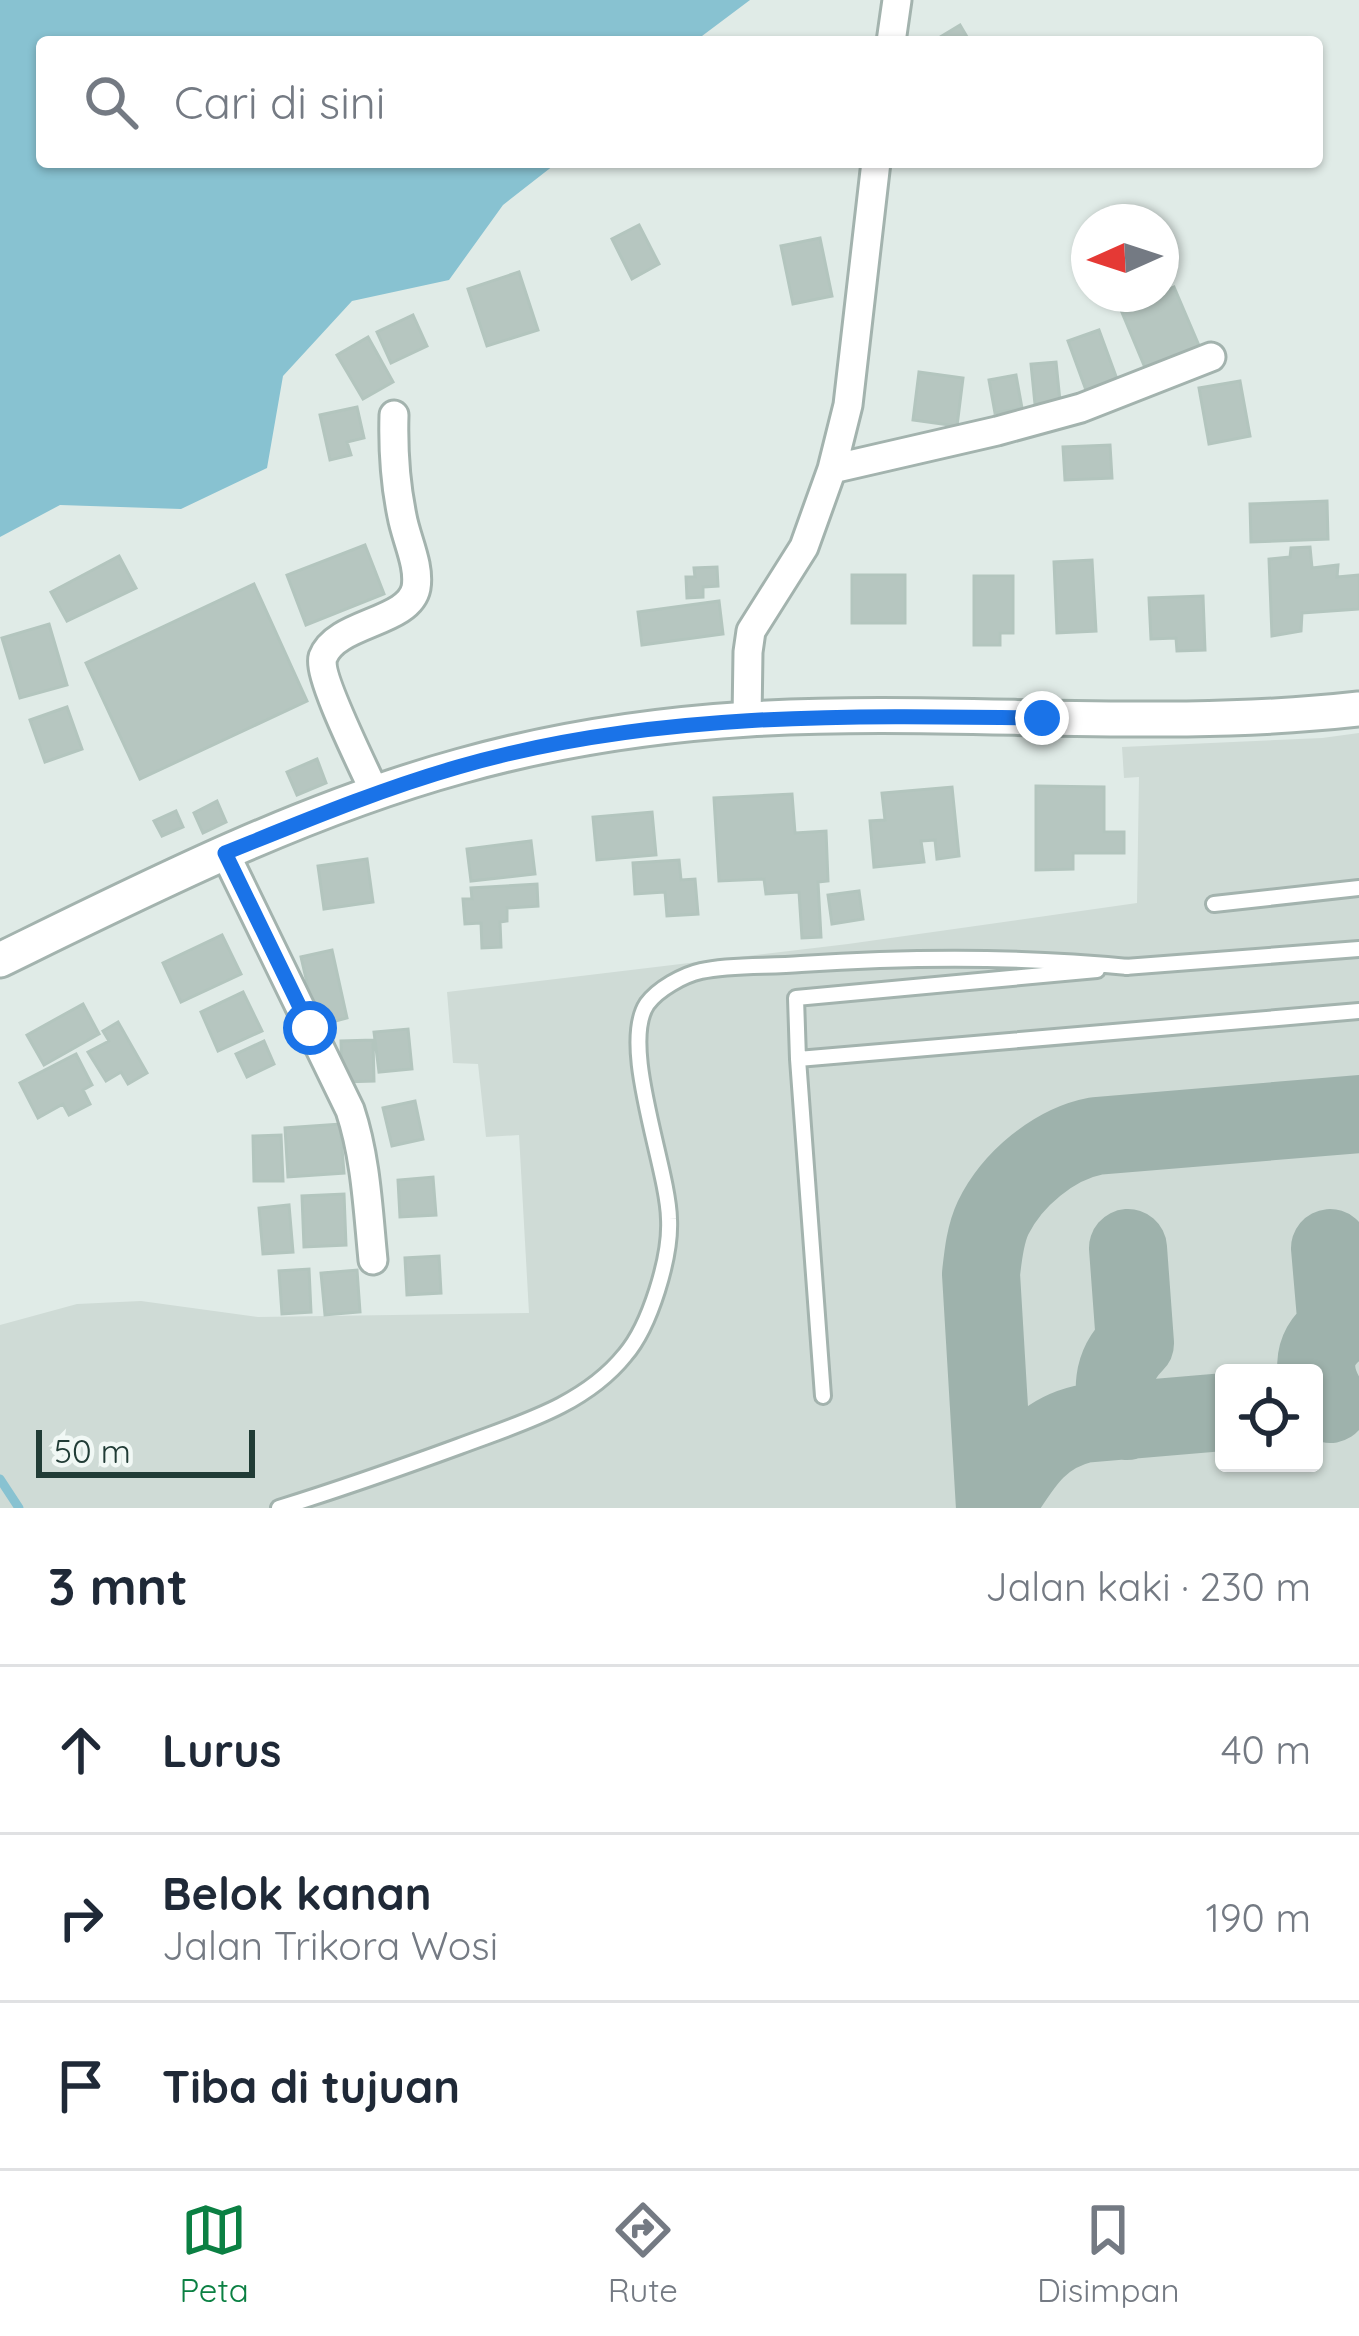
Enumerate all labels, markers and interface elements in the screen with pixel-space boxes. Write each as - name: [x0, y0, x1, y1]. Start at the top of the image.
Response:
- search box: [36, 36, 1323, 168]
- icon: search: [78, 69, 144, 135]
- text: Cari di sini: [174, 74, 385, 130]
- north arrow: [1071, 204, 1179, 312]
- route end: [1015, 691, 1069, 745]
- route start: [283, 1001, 337, 1055]
- map controls: [1215, 1364, 1323, 1472]
- button: locate: [1215, 1364, 1323, 1472]
- scale bar: [36, 1424, 255, 1477]
- text: 50 m: [54, 1430, 131, 1471]
- text: 3 mnt: [48, 1554, 188, 1618]
- text: Jalan kaki · 230 m: [985, 1562, 1311, 1611]
- icon: ahead: [48, 1717, 114, 1783]
- text: Lurus: [162, 1722, 281, 1778]
- text: 40 m: [1221, 1725, 1311, 1774]
- text: Belok kanan: [162, 1865, 432, 1921]
- icon: right: [48, 1885, 114, 1951]
- text: 190 m: [1205, 1893, 1311, 1942]
- text: Jalan Trikora Wosi: [162, 1921, 498, 1970]
- icon: arrive: [48, 2053, 114, 2119]
- text: Tiba di tujuan: [162, 2058, 460, 2114]
- tab: Peta: [180, 2197, 249, 2310]
- tab: Rute: [608, 2197, 678, 2310]
- tab: Disimpan: [1037, 2197, 1179, 2310]

